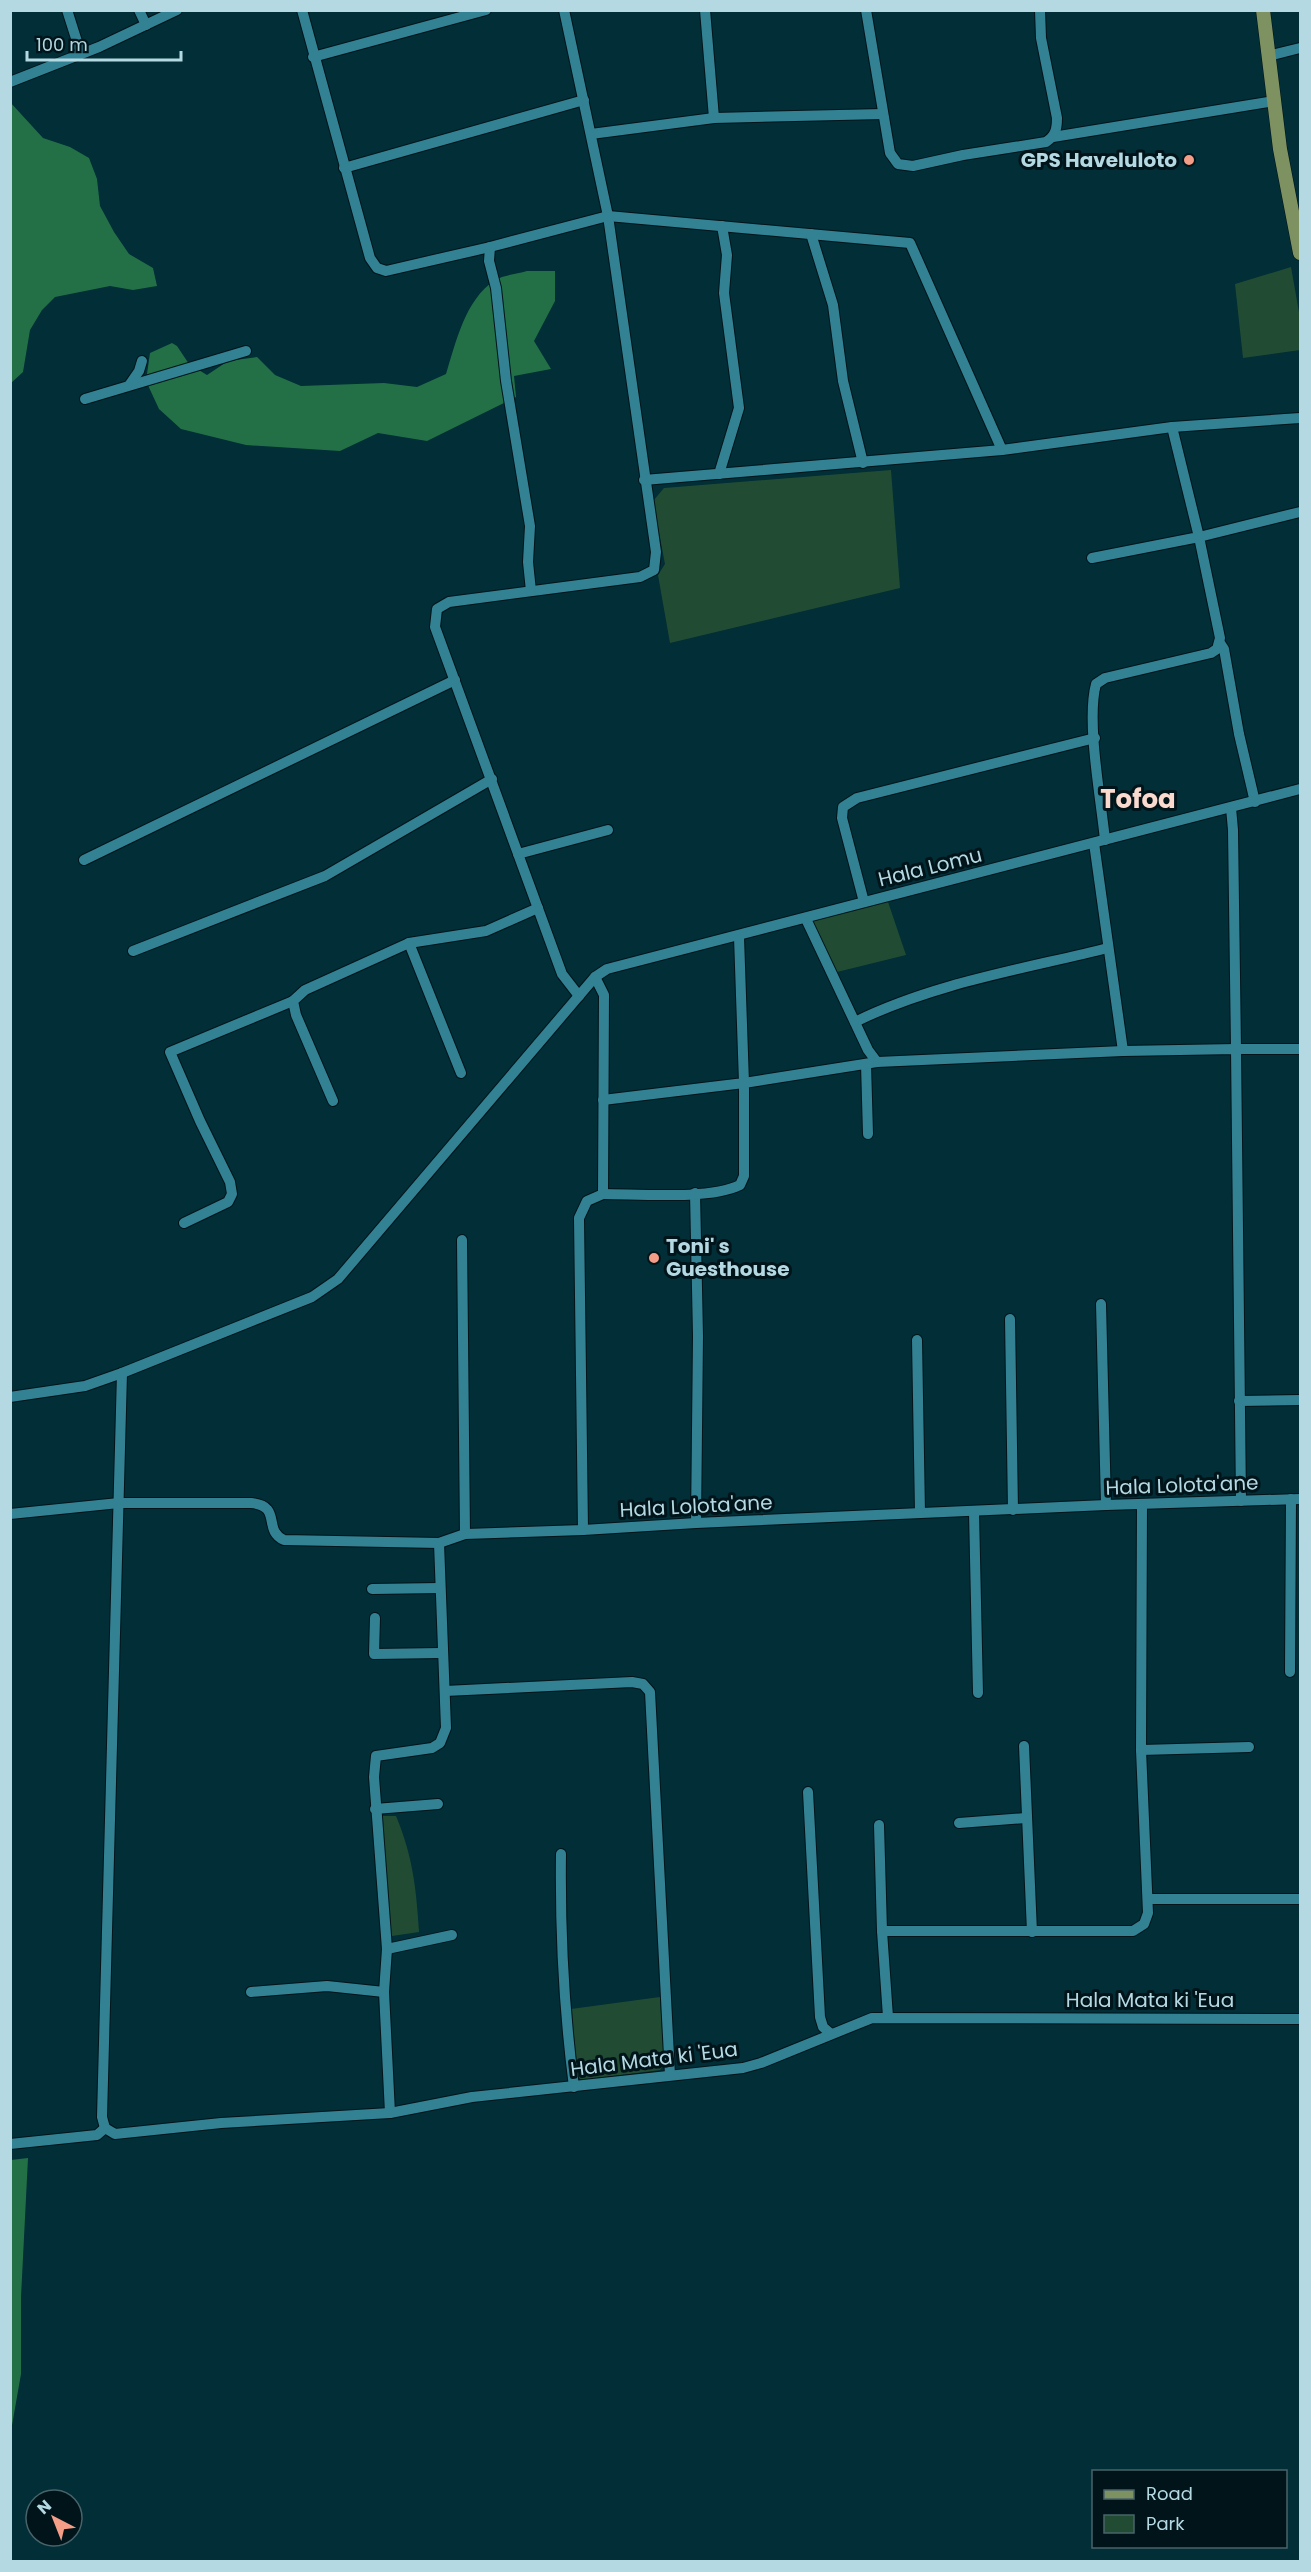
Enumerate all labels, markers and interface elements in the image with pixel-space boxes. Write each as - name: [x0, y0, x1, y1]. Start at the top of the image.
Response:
- scale bar: [27, 24, 182, 62]
- text: 100 m: [36, 32, 88, 57]
- place label: GPS Haveluloto: [1021, 146, 1177, 174]
- marker: GPS Haveluloto: [1182, 153, 1196, 167]
- district label: Tofoa: [1100, 781, 1176, 817]
- street label: Hala Lomu: [875, 841, 985, 893]
- place label: Toni' s Guesthouse: [666, 1232, 790, 1283]
- marker: Toni' s Guesthouse: [647, 1251, 661, 1265]
- street label: Hala Lolota'ane: [1105, 1468, 1259, 1502]
- street label: Hala Lolota'ane: [619, 1488, 773, 1524]
- street label: Hala Mata ki 'Eua: [1066, 1986, 1234, 2014]
- street label: Hala Mata ki 'Eua: [569, 2035, 739, 2083]
- legend: [1092, 2470, 1287, 2548]
- text: Road: [1146, 2481, 1193, 2506]
- north arrow: [24, 2488, 84, 2548]
- text: N: [32, 2495, 56, 2520]
- text: Park: [1146, 2511, 1185, 2536]

